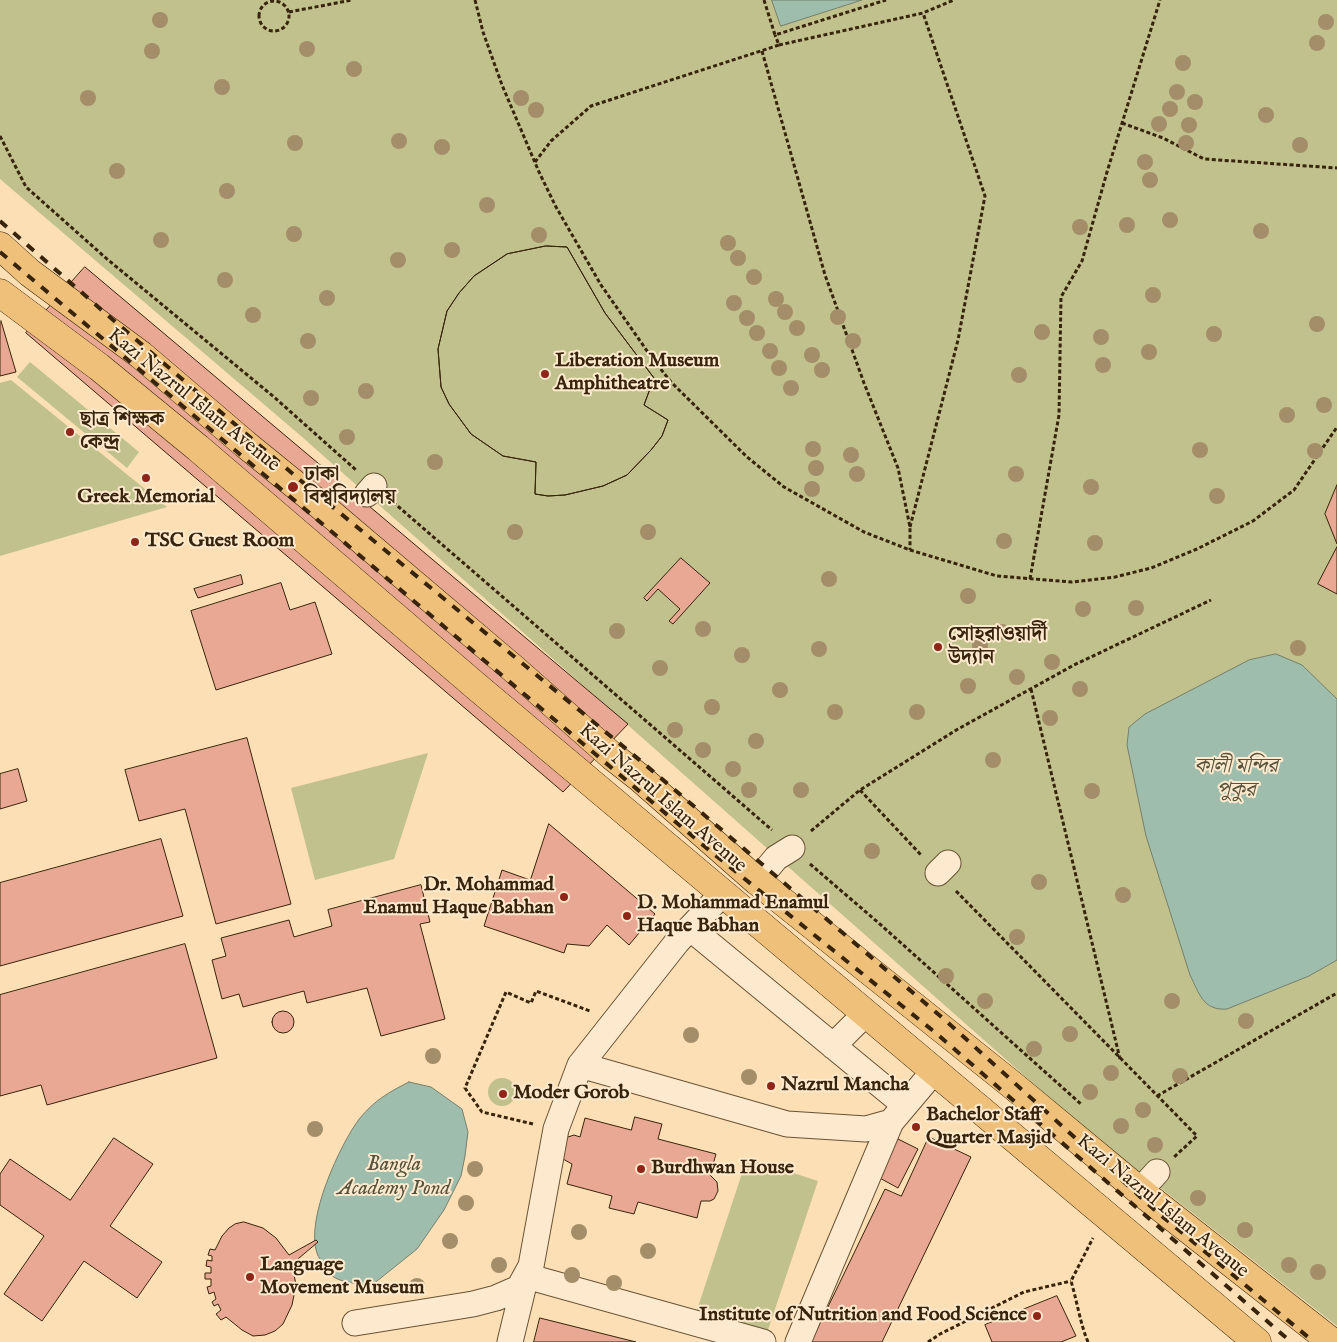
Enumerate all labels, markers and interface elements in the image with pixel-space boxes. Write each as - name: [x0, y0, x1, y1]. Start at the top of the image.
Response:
- street label: Kazi Nazrul Islam Avenue: [102, 324, 284, 478]
- place label: Liberation Museum Amphitheatre: [555, 350, 719, 397]
- marker: Liberation Museum Amphitheatre: [539, 368, 551, 380]
- place label: ছাত্র শিক্ষক কেন্দ্র: [80, 409, 164, 456]
- marker: ছাত্র শিক্ষক কেন্দ্র: [64, 426, 76, 438]
- place label: ঢাকা বিশ্ববিদ্যালয়: [304, 464, 396, 511]
- marker: Greek Memorial: [140, 472, 152, 484]
- marker: ঢাকা বিশ্ববিদ্যালয়: [286, 480, 300, 494]
- place label: Greek Memorial: [77, 486, 215, 510]
- place label: TSC Guest Room: [145, 530, 294, 554]
- marker: TSC Guest Room: [129, 536, 141, 548]
- place label: সোহরাওয়ার্দী উদ্যান: [948, 624, 1047, 671]
- marker: সোহরাওয়ার্দী উদ্যান: [932, 641, 944, 653]
- street label: Kazi Nazrul Islam Avenue: [573, 719, 751, 879]
- water label: কালী মন্দির পুকুর: [1194, 755, 1278, 805]
- place label: Dr. Mohammad Enamul Haque Babhan: [363, 874, 554, 921]
- marker: Dr. Mohammad Enamul Haque Babhan: [558, 891, 570, 903]
- place label: D. Mohammad Enamul Haque Babhan: [637, 892, 829, 939]
- marker: D. Mohammad Enamul Haque Babhan: [621, 910, 633, 922]
- place label: Nazrul Mancha: [781, 1074, 909, 1098]
- marker: Nazrul Mancha: [765, 1080, 777, 1092]
- place label: Moder Gorob: [513, 1082, 629, 1106]
- marker: Moder Gorob: [497, 1088, 509, 1100]
- place label: Bachelor Staff Quarter Masjid: [926, 1104, 1052, 1151]
- marker: Bachelor Staff Quarter Masjid: [910, 1121, 922, 1133]
- street label: Kazi Nazrul Islam Avenue: [1071, 1130, 1253, 1284]
- water label: Bangla Academy Pond: [338, 1153, 450, 1203]
- place label: Burdhwan House: [651, 1157, 794, 1181]
- marker: Burdhwan House: [635, 1163, 647, 1175]
- place label: Language Movement Museum: [260, 1254, 425, 1301]
- marker: Language Movement Museum: [244, 1271, 256, 1283]
- place label: Institute of Nutrition and Food Science: [699, 1304, 1027, 1328]
- marker: Institute of Nutrition and Food Science: [1031, 1310, 1043, 1322]

